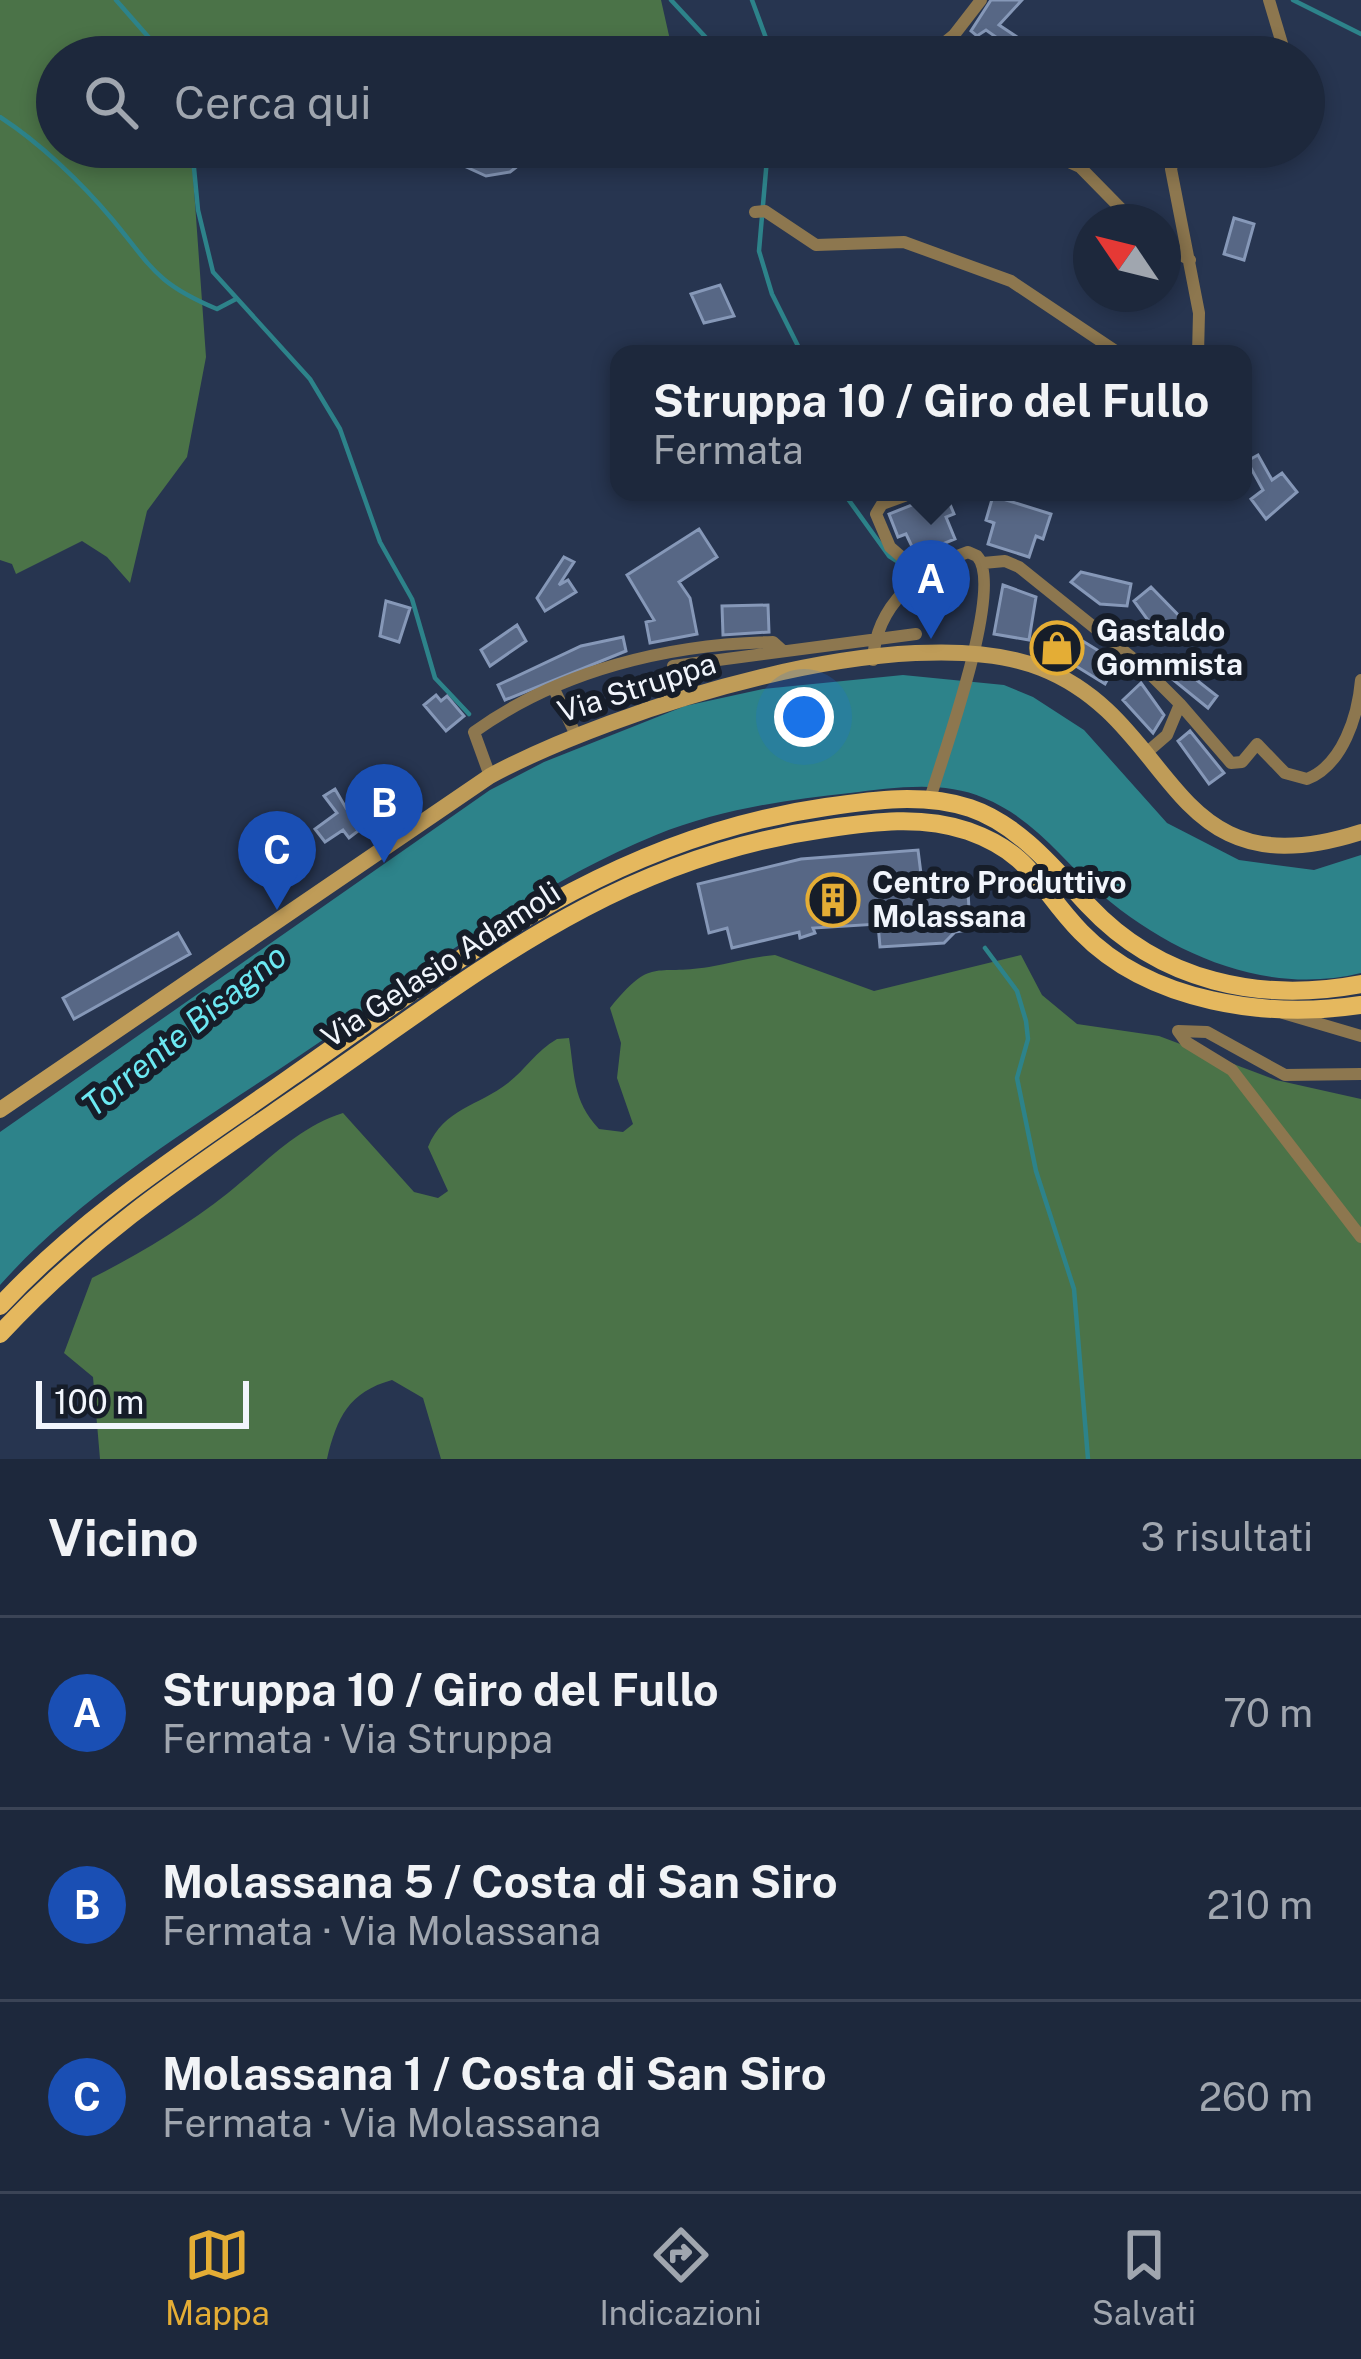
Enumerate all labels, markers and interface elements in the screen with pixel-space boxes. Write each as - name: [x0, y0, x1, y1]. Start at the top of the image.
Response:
- search box: [36, 36, 1325, 168]
- icon: search: [78, 69, 144, 135]
- text: Cerca qui: [174, 76, 371, 129]
- north arrow: [1073, 204, 1181, 312]
- popup: [610, 345, 1252, 501]
- text: Struppa 10 / Giro del Fullo: [653, 374, 1209, 427]
- text: Fermata: [653, 427, 804, 473]
- pin: A: [892, 540, 970, 639]
- place label: Gastaldo Gommista: [1096, 612, 1243, 682]
- shop icon: Gastaldo Gommista: [1029, 620, 1085, 676]
- street label: Via Struppa: [553, 645, 720, 730]
- your location: [774, 687, 834, 747]
- pin: B: [345, 764, 423, 863]
- pin: C: [238, 811, 316, 910]
- place label: Centro Produttivo Molassana: [872, 864, 1127, 934]
- building icon: Centro Produttivo Molassana: [805, 872, 861, 928]
- street label: Via Gelasio Adamoli: [314, 874, 566, 1055]
- water label: Torrente Bisagno: [74, 936, 294, 1124]
- scale bar: [36, 1375, 249, 1428]
- text: 100 m: [54, 1383, 144, 1421]
- text: Vicino: [48, 1508, 199, 1567]
- text: 3 risultati: [1141, 1514, 1313, 1560]
- text: Struppa 10 / Giro del Fullo: [162, 1663, 719, 1716]
- text: A: [73, 1690, 101, 1736]
- text: 70 m: [1223, 1690, 1313, 1736]
- text: Fermata · Via Struppa: [162, 1716, 553, 1762]
- text: Molassana 5 / Costa di San Siro: [162, 1855, 838, 1908]
- text: B: [74, 1882, 100, 1928]
- text: 210 m: [1207, 1882, 1313, 1928]
- text: Fermata · Via Molassana: [162, 1908, 601, 1954]
- text: Molassana 1 / Costa di San Siro: [162, 2047, 827, 2100]
- text: C: [73, 2074, 101, 2120]
- text: 260 m: [1199, 2074, 1313, 2120]
- text: Fermata · Via Molassana: [162, 2100, 601, 2146]
- tab: Mappa: [165, 2222, 270, 2332]
- tab: Indicazioni: [600, 2222, 762, 2332]
- tab: Salvati: [1092, 2222, 1196, 2332]

